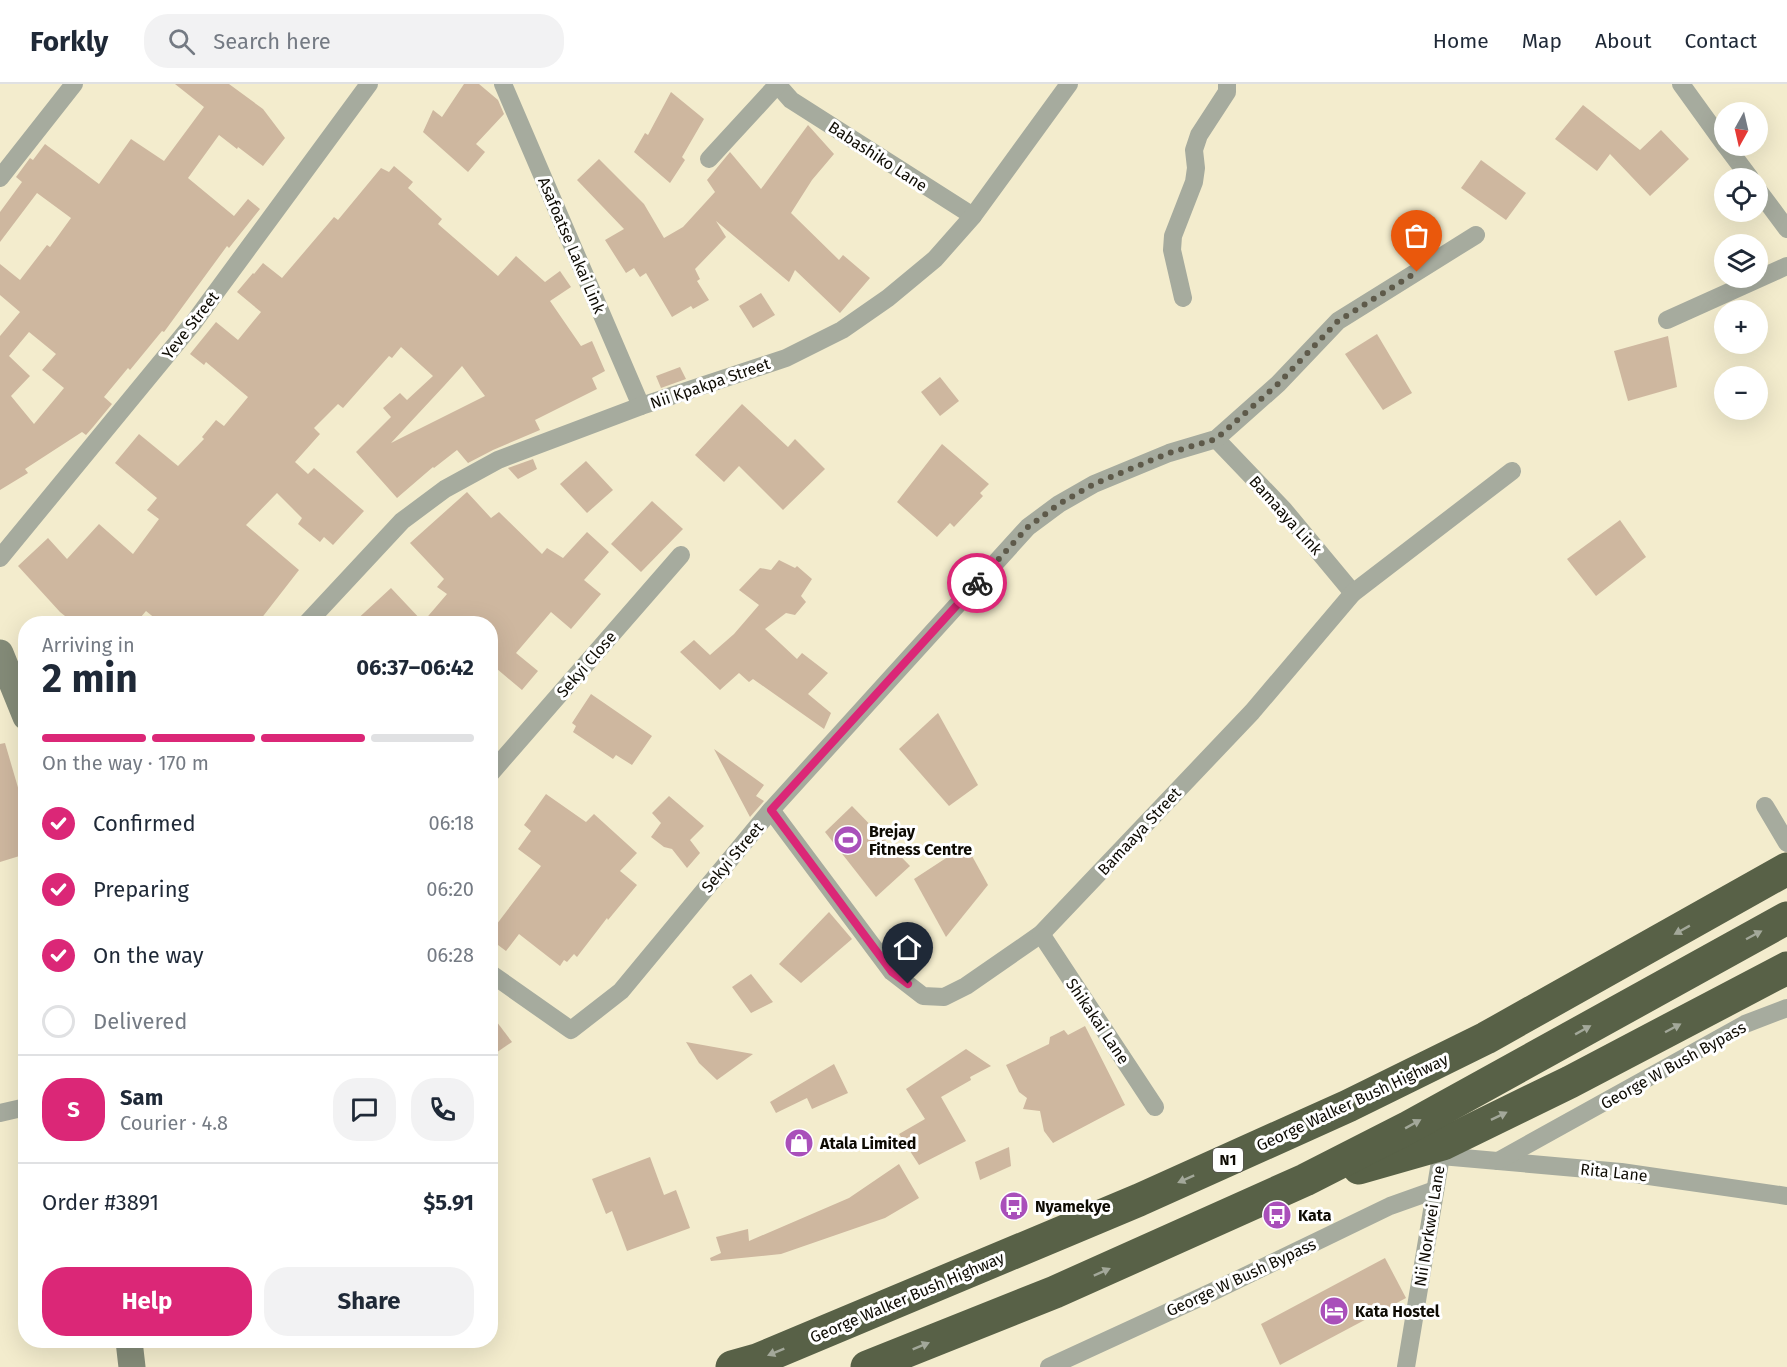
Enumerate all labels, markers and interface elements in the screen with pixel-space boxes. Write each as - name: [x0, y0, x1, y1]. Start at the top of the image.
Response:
- search box: [144, 14, 564, 68]
- text: Forkly: [30, 25, 108, 58]
- icon: search: [165, 25, 198, 58]
- text: Search here: [213, 28, 331, 55]
- text: Home: [1433, 28, 1489, 54]
- text: Map: [1522, 28, 1562, 54]
- text: About: [1595, 28, 1652, 54]
- text: Contact: [1685, 28, 1757, 54]
- north arrow: [1714, 102, 1768, 156]
- map controls: [1714, 102, 1768, 420]
- street label: Babashiko Lane: [825, 117, 931, 195]
- button: locate: [1714, 168, 1768, 222]
- street label: Asafoatse Lakai Link: [534, 174, 609, 317]
- pin: [1391, 210, 1442, 272]
- icon: bag: [1400, 219, 1433, 252]
- button: layers: [1714, 234, 1768, 288]
- street label: Yeve Street: [158, 287, 223, 363]
- button: +: [1714, 300, 1768, 354]
- street label: Nii Kpakpa Street: [648, 354, 773, 413]
- button: −: [1714, 366, 1768, 420]
- street label: Bamaaya Link: [1245, 472, 1327, 559]
- courier: [947, 553, 1007, 613]
- icon: bike: [961, 567, 994, 600]
- street label: Sekyi Close: [553, 627, 620, 701]
- text: Arriving in: [42, 633, 135, 657]
- text: 06:37–06:42: [356, 654, 474, 681]
- text: 2 min: [42, 656, 138, 702]
- text: On the way · 170 m: [42, 751, 209, 775]
- street label: Bamaaya Street: [1094, 783, 1185, 879]
- icon: check: [42, 807, 75, 840]
- text: Confirmed: [93, 810, 196, 837]
- text: 06:18: [429, 811, 474, 835]
- street label: Sekyi Street: [698, 818, 767, 896]
- place label: Brejay Fitness Centre: [869, 822, 972, 859]
- sports icon: Brejay Fitness Centre: [832, 824, 864, 856]
- icon: check: [42, 873, 75, 906]
- text: Preparing: [93, 876, 189, 903]
- text: 06:20: [426, 877, 474, 901]
- pin: [882, 922, 933, 984]
- one-way arrow: [1673, 925, 1690, 935]
- one-way arrow: [1746, 930, 1763, 940]
- icon: home: [891, 931, 924, 964]
- icon: check: [42, 939, 75, 972]
- text: On the way: [93, 942, 204, 969]
- text: 06:28: [426, 943, 474, 967]
- street label: Shikakai Lane: [1062, 975, 1133, 1068]
- text: Delivered: [93, 1008, 188, 1035]
- street label: George W Bush Bypass: [1597, 1018, 1749, 1113]
- one-way arrow: [1665, 1023, 1682, 1033]
- one-way arrow: [1575, 1024, 1591, 1035]
- street label: George Walker Bush Highway: [1253, 1050, 1451, 1155]
- button: chat: [333, 1078, 396, 1141]
- button: phone: [411, 1078, 474, 1141]
- text: Sam: [120, 1084, 163, 1111]
- text: S: [67, 1096, 80, 1123]
- text: Courier · 4.8: [120, 1111, 228, 1135]
- one-way arrow: [1491, 1112, 1508, 1121]
- one-way arrow: [1404, 1119, 1421, 1129]
- shop icon: Atala Limited: [783, 1127, 815, 1159]
- place label: Atala Limited: [819, 1134, 916, 1153]
- road number: N1: [1213, 1148, 1243, 1172]
- street label: Rita Lane: [1579, 1160, 1648, 1185]
- street label: Nii Norkwei Lane: [1411, 1164, 1448, 1288]
- one-way arrow: [1176, 1174, 1194, 1184]
- text: Order #3891: [42, 1189, 159, 1216]
- text: $5.91: [423, 1189, 474, 1216]
- bus stop icon: Nyamekye: [998, 1190, 1030, 1222]
- place label: Nyamekye: [1035, 1197, 1111, 1216]
- bus stop icon: Kata: [1261, 1199, 1293, 1231]
- place label: Kata: [1298, 1206, 1332, 1225]
- street label: George W Bush Bypass: [1163, 1234, 1319, 1321]
- street label: George Walker Bush Highway: [807, 1248, 1007, 1347]
- button: Help: [42, 1267, 252, 1336]
- button: Share: [264, 1267, 474, 1336]
- one-way arrow: [1093, 1267, 1111, 1277]
- hotel icon: Kata Hostel: [1318, 1295, 1350, 1327]
- place label: Kata Hostel: [1355, 1302, 1440, 1321]
- one-way arrow: [912, 1341, 930, 1350]
- one-way arrow: [767, 1348, 785, 1357]

